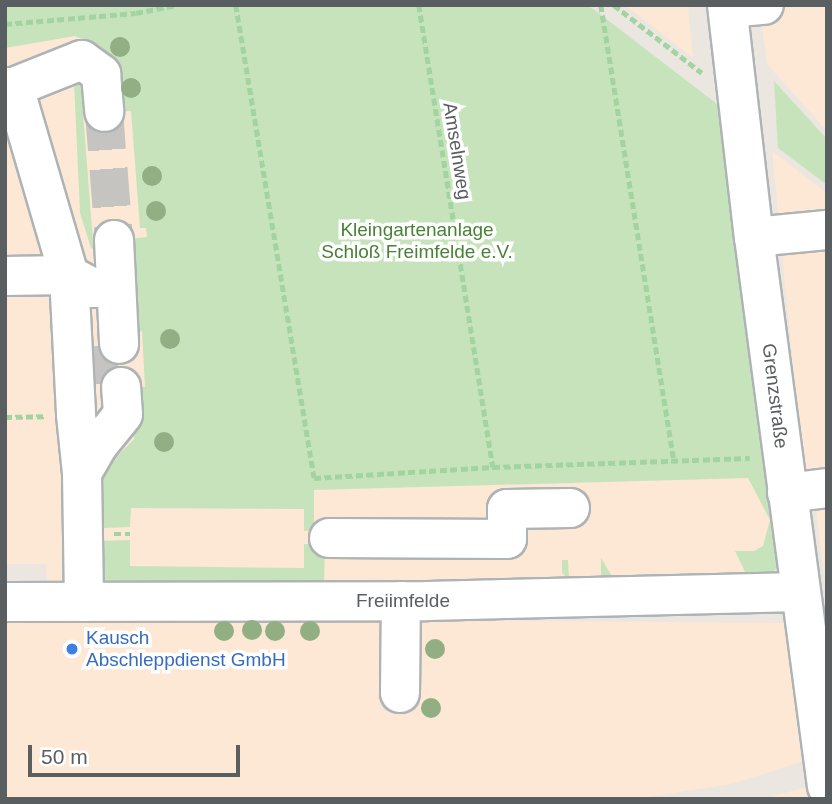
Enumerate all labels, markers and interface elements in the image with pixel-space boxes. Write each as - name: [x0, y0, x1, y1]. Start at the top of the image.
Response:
- street label: Amselnweg: [438, 101, 476, 201]
- park label: Kleingartenanlage Schloß Freimfelde e.V.: [321, 219, 513, 263]
- street label: Grenzstraße: [757, 342, 793, 450]
- street label: Freiimfelde: [356, 590, 450, 612]
- place label: Kausch Abschleppdienst GmbH: [86, 627, 286, 671]
- marker: Kausch Abschleppdienst GmbH: [64, 641, 80, 657]
- scale bar: [32, 730, 243, 774]
- text: 50 m: [41, 745, 88, 768]

